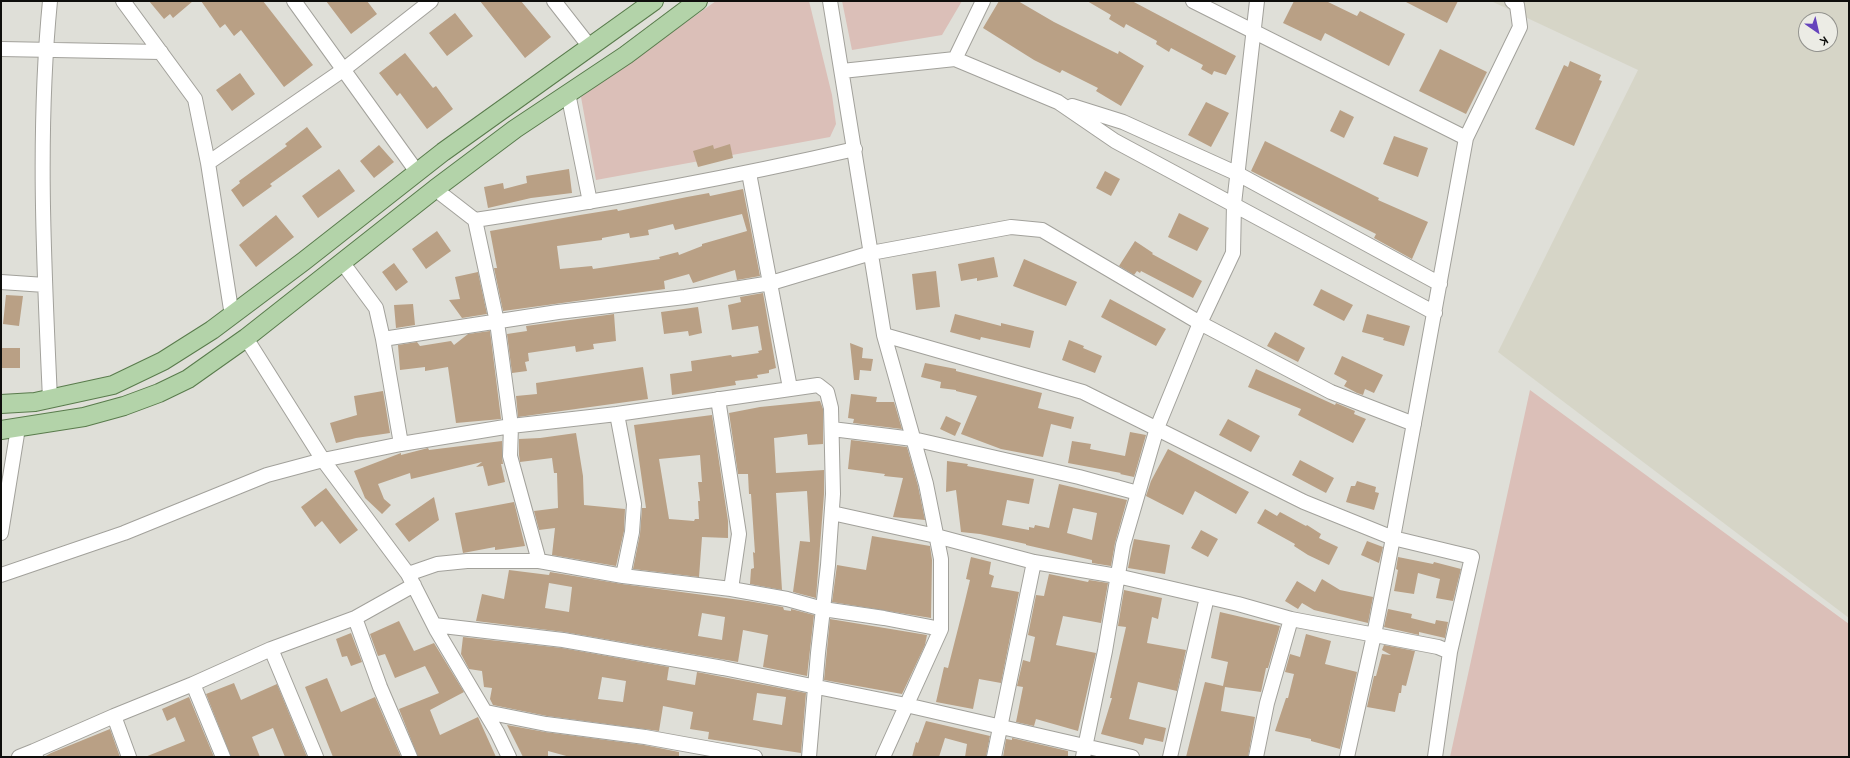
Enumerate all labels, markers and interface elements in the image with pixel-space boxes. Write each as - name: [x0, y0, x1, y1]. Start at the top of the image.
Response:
- north arrow: [1798, 12, 1838, 52]
- text: K: [1818, 34, 1831, 48]

